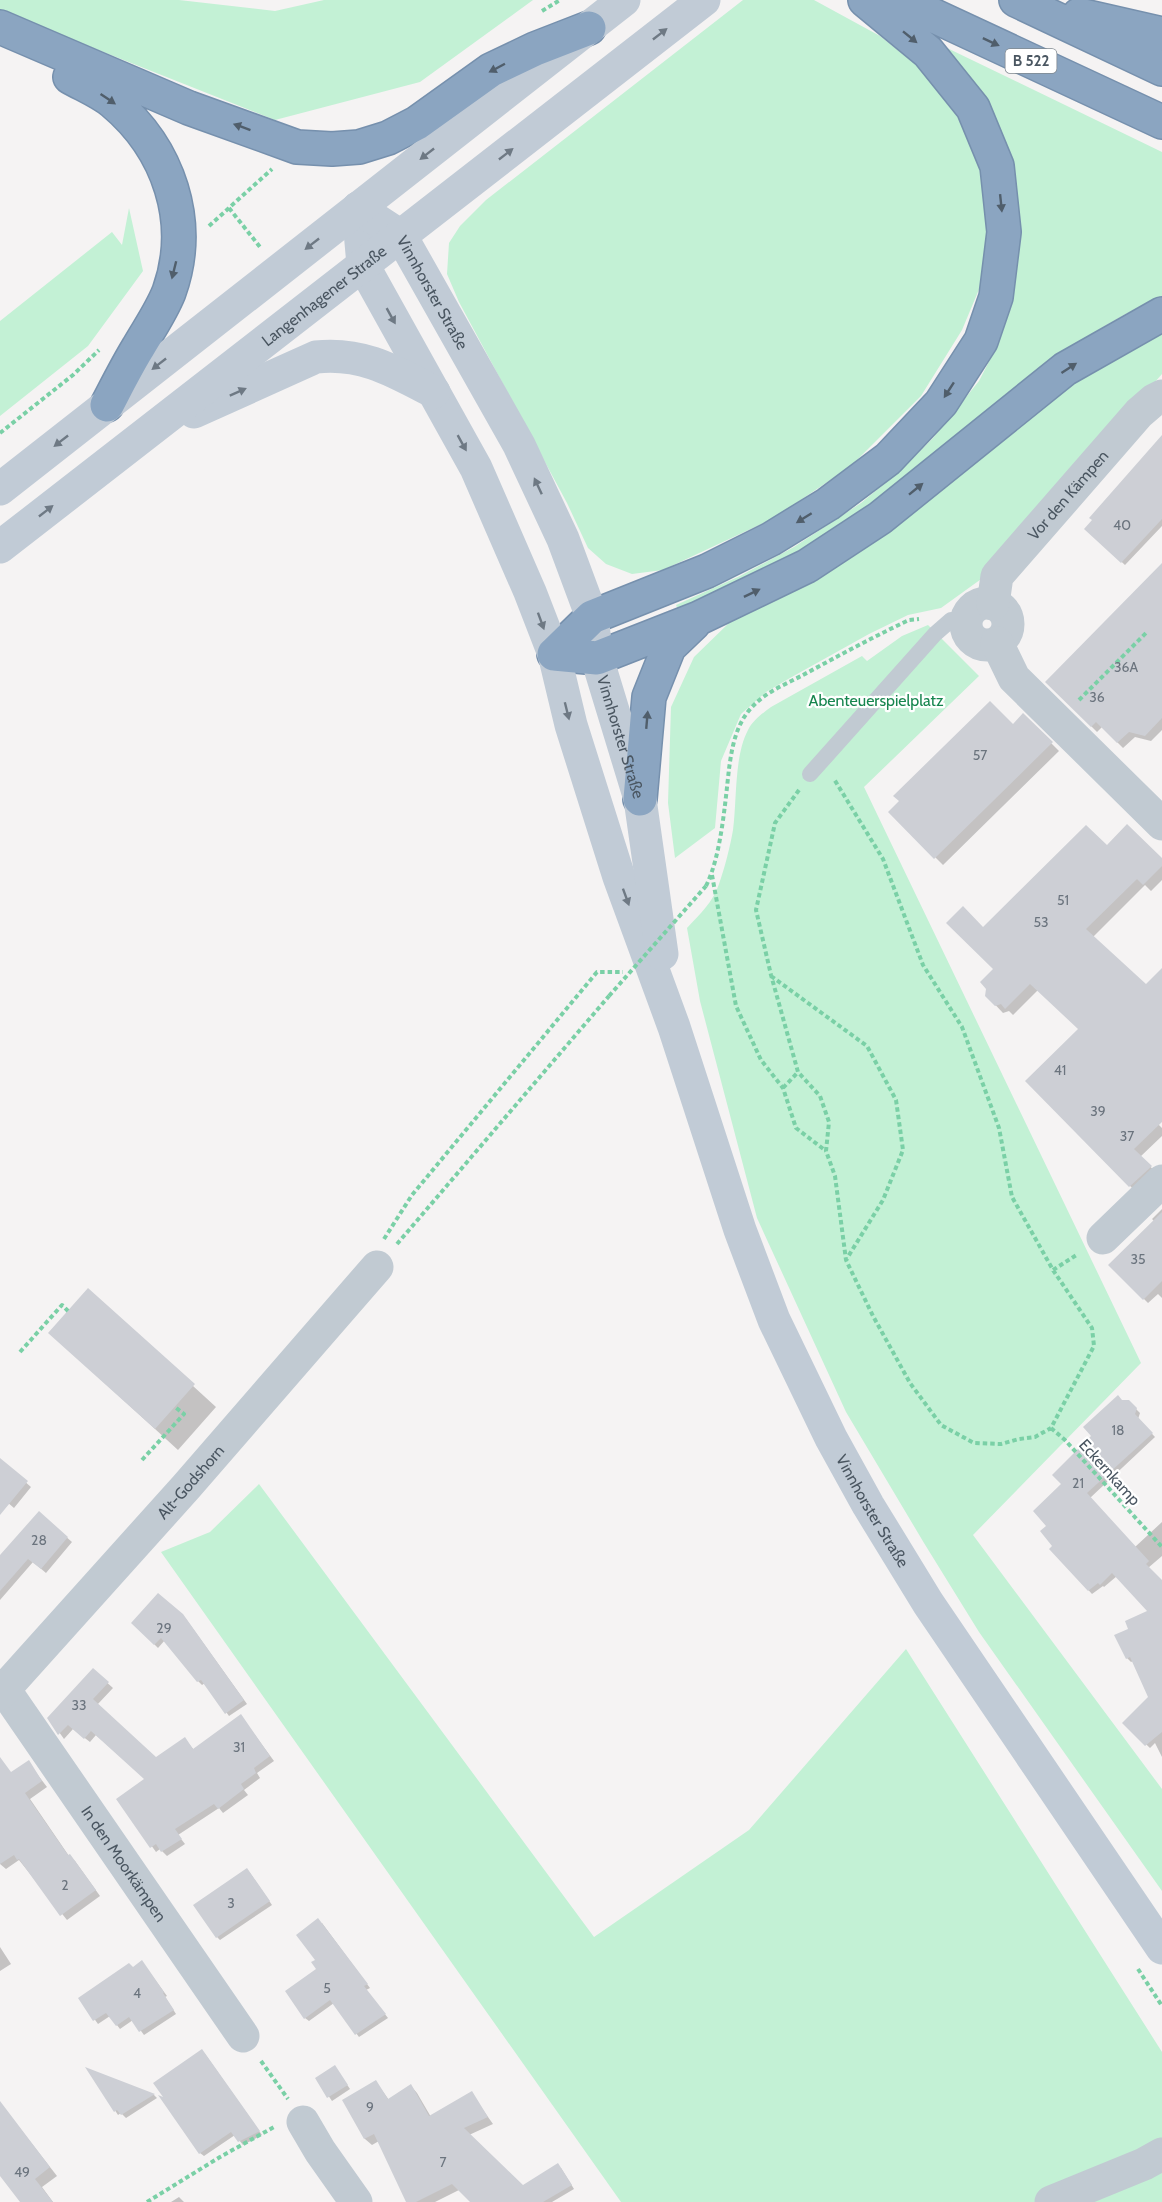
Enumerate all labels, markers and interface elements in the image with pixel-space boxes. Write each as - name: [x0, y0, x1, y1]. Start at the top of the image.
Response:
- one-way arrow: [653, 29, 668, 41]
- one-way arrow: [903, 30, 918, 43]
- one-way arrow: [983, 38, 1000, 47]
- road number: B 522: [1006, 49, 1056, 73]
- one-way arrow: [489, 63, 506, 73]
- one-way arrow: [100, 94, 116, 105]
- one-way arrow: [233, 122, 251, 132]
- one-way arrow: [419, 147, 435, 160]
- one-way arrow: [498, 148, 514, 160]
- one-way arrow: [996, 193, 1006, 212]
- street label: Vinnhorster Straße: [393, 232, 472, 353]
- one-way arrow: [305, 237, 320, 249]
- street label: Langenhagener Straße: [258, 241, 390, 350]
- one-way arrow: [169, 261, 179, 280]
- one-way arrow: [386, 308, 396, 325]
- one-way arrow: [151, 358, 167, 370]
- one-way arrow: [1060, 362, 1077, 373]
- one-way arrow: [944, 382, 955, 398]
- one-way arrow: [230, 387, 247, 396]
- one-way arrow: [53, 434, 69, 447]
- one-way arrow: [457, 435, 467, 452]
- street label: Vor den Kämpen: [1024, 446, 1112, 544]
- one-way arrow: [533, 477, 542, 494]
- one-way arrow: [909, 484, 924, 496]
- one-way arrow: [38, 504, 54, 517]
- one-way arrow: [796, 513, 812, 524]
- house number: 40: [1113, 516, 1131, 534]
- one-way arrow: [743, 588, 760, 597]
- one-way arrow: [537, 613, 547, 631]
- house number: 36A: [1114, 658, 1138, 676]
- street label: Vinnhorster Straße: [593, 673, 648, 801]
- house number: 36: [1089, 688, 1105, 706]
- park label: Abenteuerspielplatz: [809, 691, 944, 710]
- one-way arrow: [563, 702, 573, 720]
- one-way arrow: [642, 710, 652, 729]
- house number: 57: [973, 746, 987, 764]
- one-way arrow: [622, 888, 632, 906]
- house number: 51: [1057, 891, 1069, 909]
- house number: 53: [1033, 913, 1049, 931]
- house number: 41: [1054, 1061, 1066, 1079]
- house number: 39: [1090, 1102, 1106, 1120]
- house number: 37: [1120, 1127, 1134, 1145]
- house number: 35: [1130, 1250, 1146, 1268]
- house number: 18: [1111, 1421, 1125, 1439]
- street label: Eckernkamp: [1075, 1435, 1144, 1509]
- street label: Alt-Godshorn: [153, 1441, 228, 1523]
- street label: Vinnhorster Straße: [832, 1451, 913, 1571]
- house number: 21: [1072, 1474, 1084, 1492]
- house number: 28: [31, 1531, 47, 1549]
- house number: 29: [156, 1619, 172, 1637]
- house number: 33: [71, 1696, 87, 1714]
- house number: 31: [233, 1738, 245, 1756]
- street label: In den Moorkämpen: [77, 1802, 170, 1926]
- house number: 2: [61, 1876, 69, 1894]
- house number: 3: [227, 1894, 235, 1912]
- house number: 5: [323, 1979, 331, 1997]
- house number: 4: [133, 1984, 141, 2002]
- house number: 9: [366, 2098, 374, 2116]
- house number: 7: [439, 2153, 447, 2171]
- house number: 49: [14, 2163, 30, 2181]

